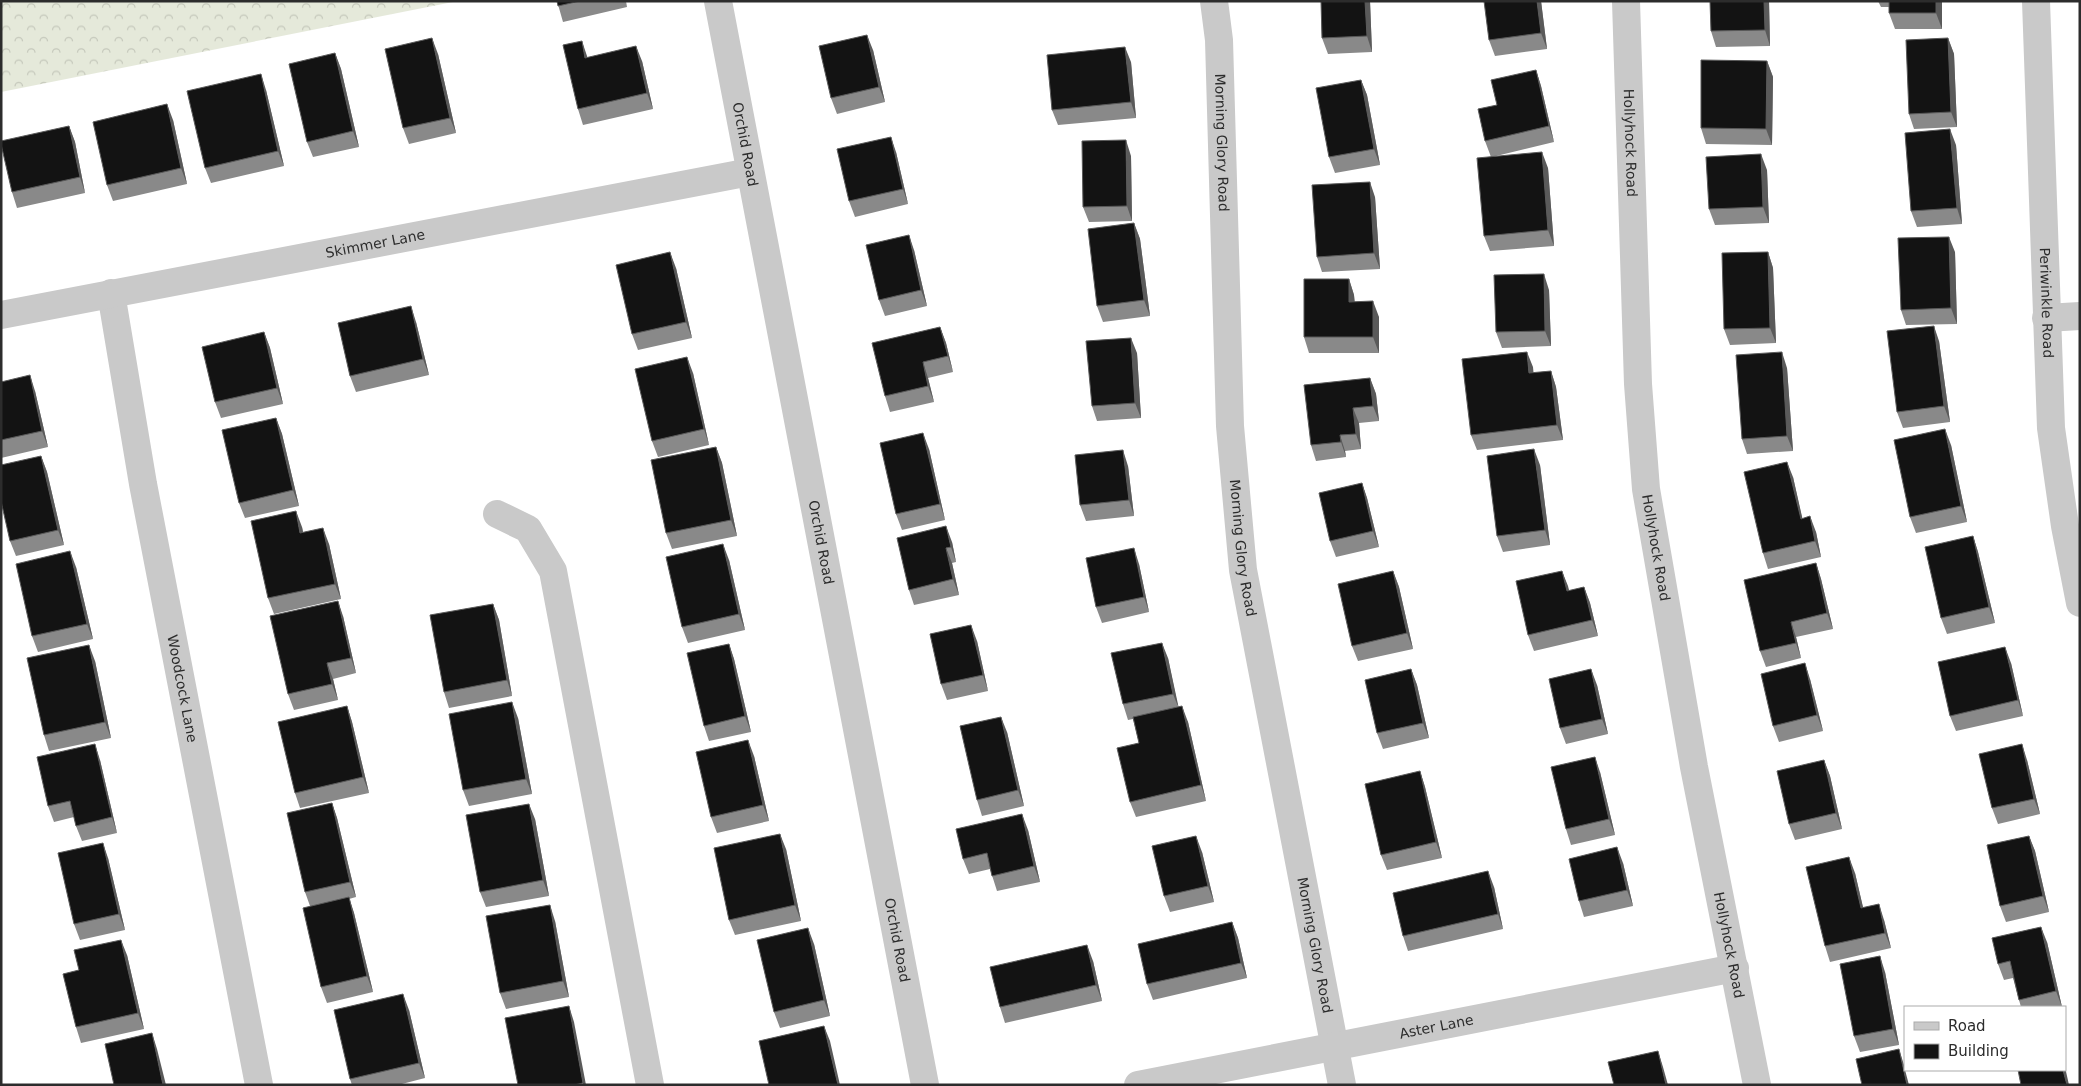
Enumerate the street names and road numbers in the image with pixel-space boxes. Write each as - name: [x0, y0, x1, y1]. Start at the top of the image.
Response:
- street label: Morning Glory Road: [1212, 73, 1232, 212]
- street label: Hollyhock Road: [1621, 89, 1640, 197]
- street label: Orchid Road: [730, 101, 761, 188]
- street label: Skimmer Lane: [324, 226, 426, 261]
- street label: Periwinkle Road: [2037, 247, 2057, 358]
- street label: Morning Glory Road: [1227, 478, 1260, 618]
- street label: Hollyhock Road: [1639, 493, 1673, 602]
- street label: Orchid Road: [805, 499, 837, 586]
- street label: Woodcock Lane: [164, 633, 201, 744]
- street label: Morning Glory Road: [1294, 876, 1336, 1014]
- street label: Hollyhock Road: [1711, 890, 1748, 999]
- street label: Orchid Road: [881, 897, 913, 984]
- street label: Aster Lane: [1398, 1011, 1475, 1042]

